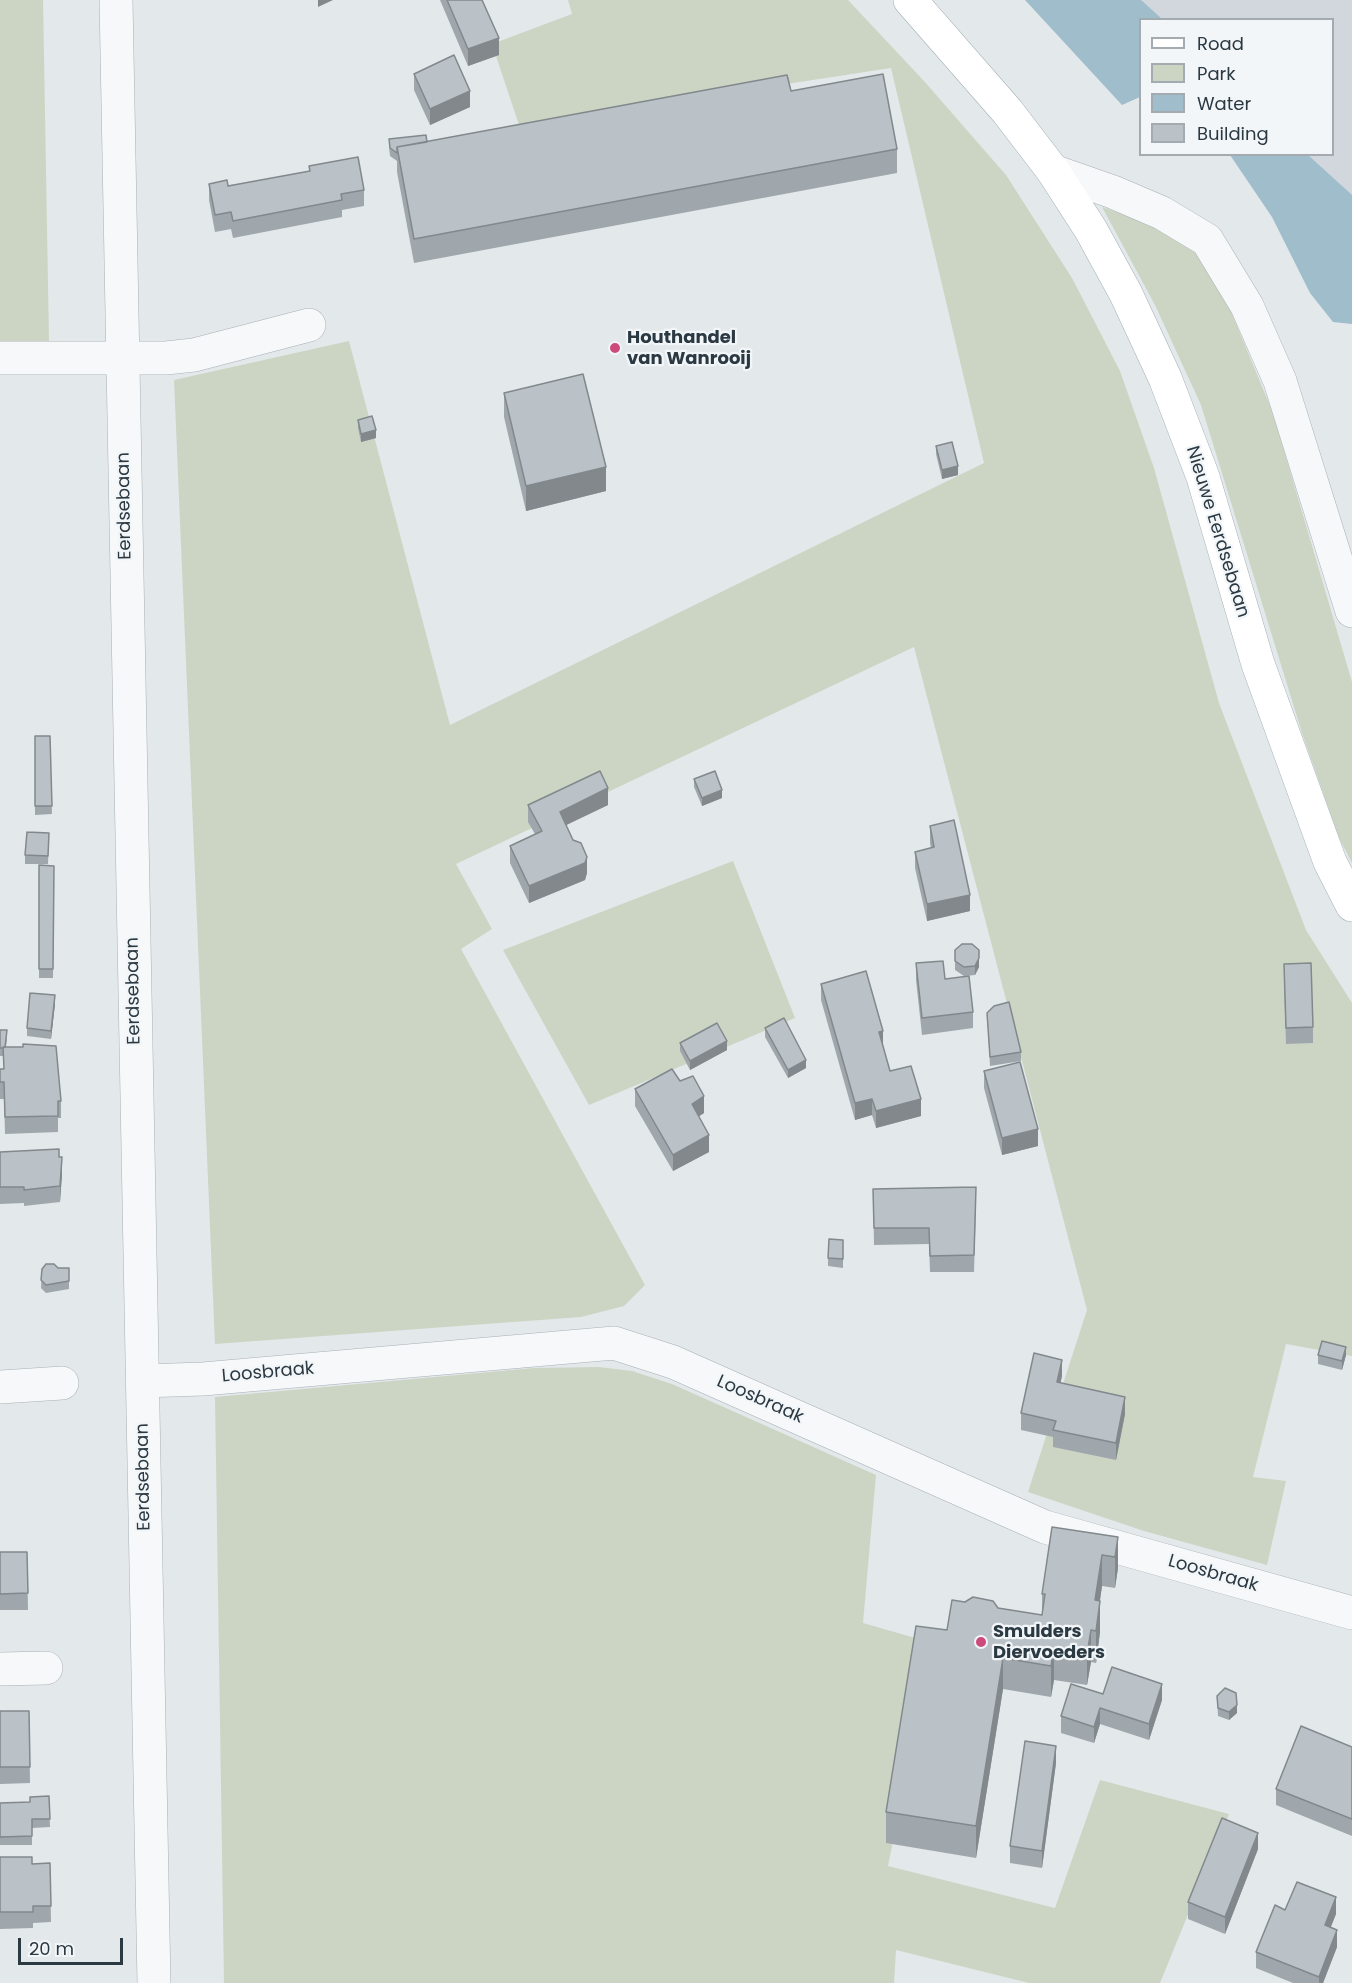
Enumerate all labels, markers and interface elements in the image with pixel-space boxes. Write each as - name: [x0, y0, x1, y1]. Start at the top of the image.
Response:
- legend: [1139, 18, 1334, 156]
- text: Road: [1197, 31, 1244, 56]
- text: Park: [1197, 61, 1236, 86]
- text: Water: [1197, 91, 1251, 116]
- text: Building: [1197, 121, 1269, 146]
- place label: Houthandel van Wanrooij: [627, 327, 751, 370]
- marker: Houthandel van Wanrooij: [608, 341, 622, 355]
- street label: Nieuwe Eerdsebaan: [1181, 444, 1253, 620]
- street label: Eerdsebaan: [113, 452, 137, 560]
- street label: Eerdsebaan: [122, 937, 146, 1045]
- street label: Loosbraak: [221, 1358, 315, 1388]
- street label: Loosbraak: [713, 1371, 807, 1429]
- street label: Eerdsebaan: [132, 1423, 156, 1531]
- street label: Loosbraak: [1165, 1551, 1261, 1597]
- place label: Smulders Diervoeders: [993, 1621, 1105, 1664]
- marker: Smulders Diervoeders: [974, 1635, 988, 1649]
- scale bar: [21, 1926, 126, 1964]
- text: 20 m: [29, 1936, 74, 1961]

